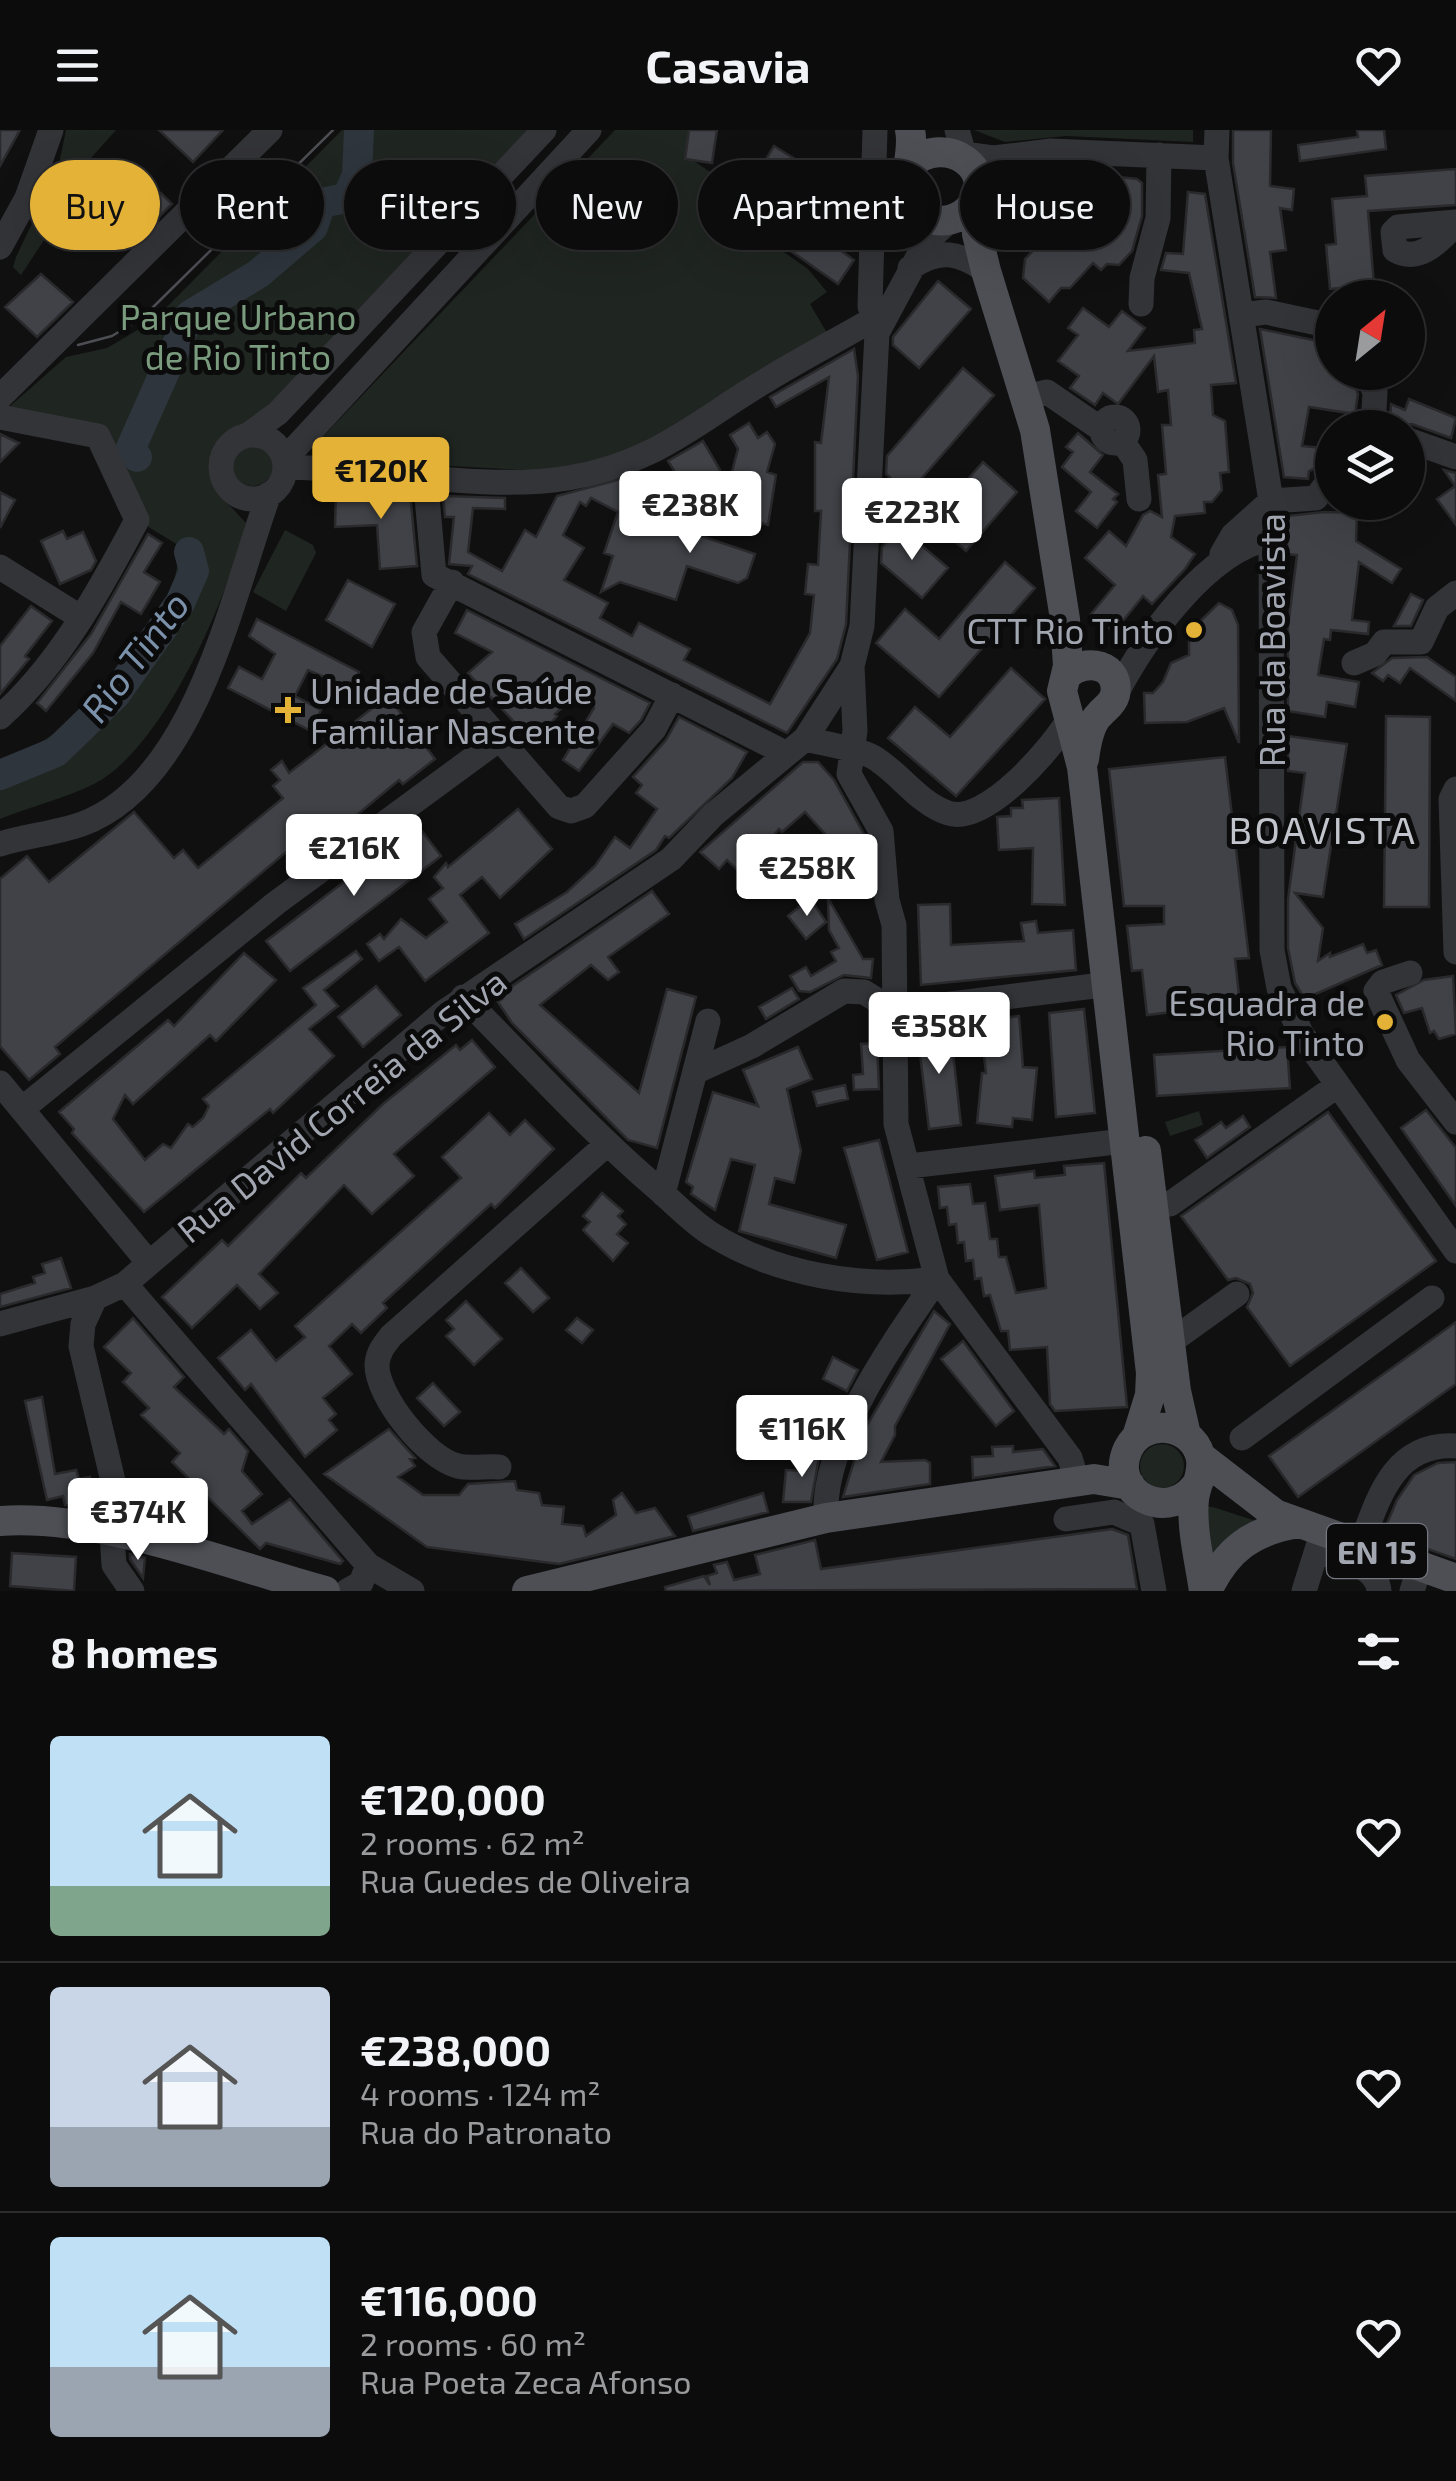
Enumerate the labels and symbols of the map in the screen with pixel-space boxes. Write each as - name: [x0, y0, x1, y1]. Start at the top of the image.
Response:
- north arrow: [1315, 280, 1425, 390]
- park label: Parque Urbano de Rio Tinto: [120, 295, 356, 377]
- pin: €120K: [311, 437, 451, 522]
- pin: €238K: [620, 471, 760, 556]
- pin: €223K: [842, 478, 982, 563]
- street label: Rua da Boavista: [1250, 513, 1292, 767]
- water label: Rio Tinto: [70, 582, 198, 730]
- place label: CTT Rio Tinto: [967, 609, 1174, 651]
- marker: CTT Rio Tinto: [1183, 619, 1205, 641]
- place label: Unidade de Saúde Familiar Nascente: [310, 669, 596, 751]
- marker: Unidade de Saúde Familiar Nascente: [275, 697, 301, 723]
- district label: BOAVISTA: [1228, 806, 1418, 852]
- pin: €216K: [284, 814, 424, 899]
- pin: €258K: [737, 834, 877, 919]
- street label: Rua David Correia da Silva: [168, 959, 514, 1251]
- place label: Esquadra de Rio Tinto: [1169, 981, 1365, 1063]
- pin: €358K: [869, 992, 1009, 1077]
- marker: Esquadra de Rio Tinto: [1374, 1011, 1396, 1033]
- pin: €116K: [732, 1395, 872, 1480]
- pin: €374K: [68, 1478, 208, 1563]
- road number: EN 15: [1327, 1524, 1427, 1578]

